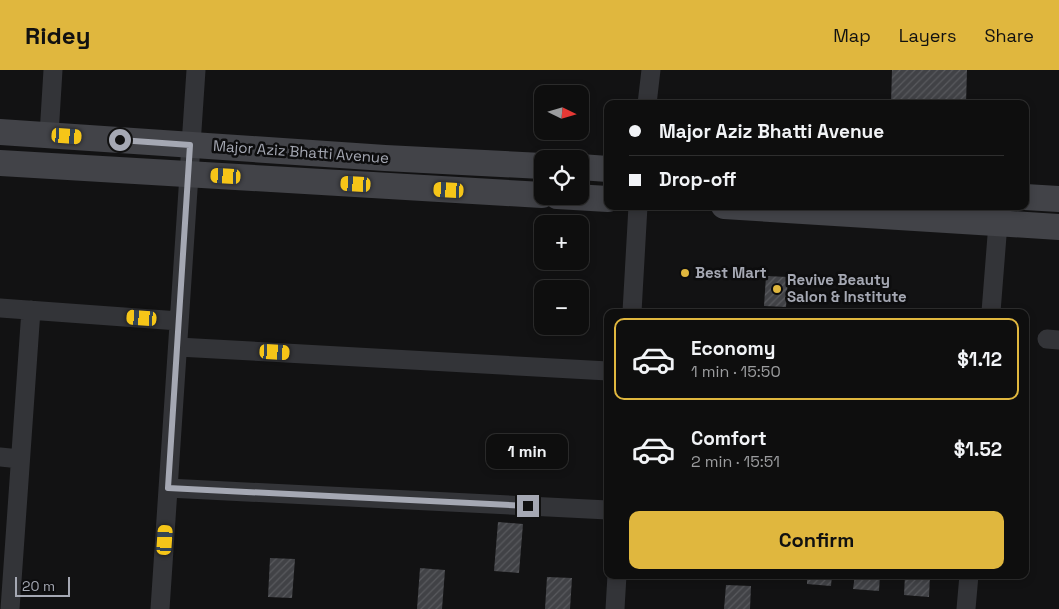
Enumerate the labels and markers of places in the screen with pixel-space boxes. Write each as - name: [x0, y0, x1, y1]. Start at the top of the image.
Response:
- place label: Best Mart: [695, 263, 767, 282]
- marker: Best Mart: [679, 267, 691, 279]
- place label: Revive Beauty Salon & Institute: [787, 270, 907, 306]
- marker: Revive Beauty Salon & Institute: [771, 283, 783, 295]

